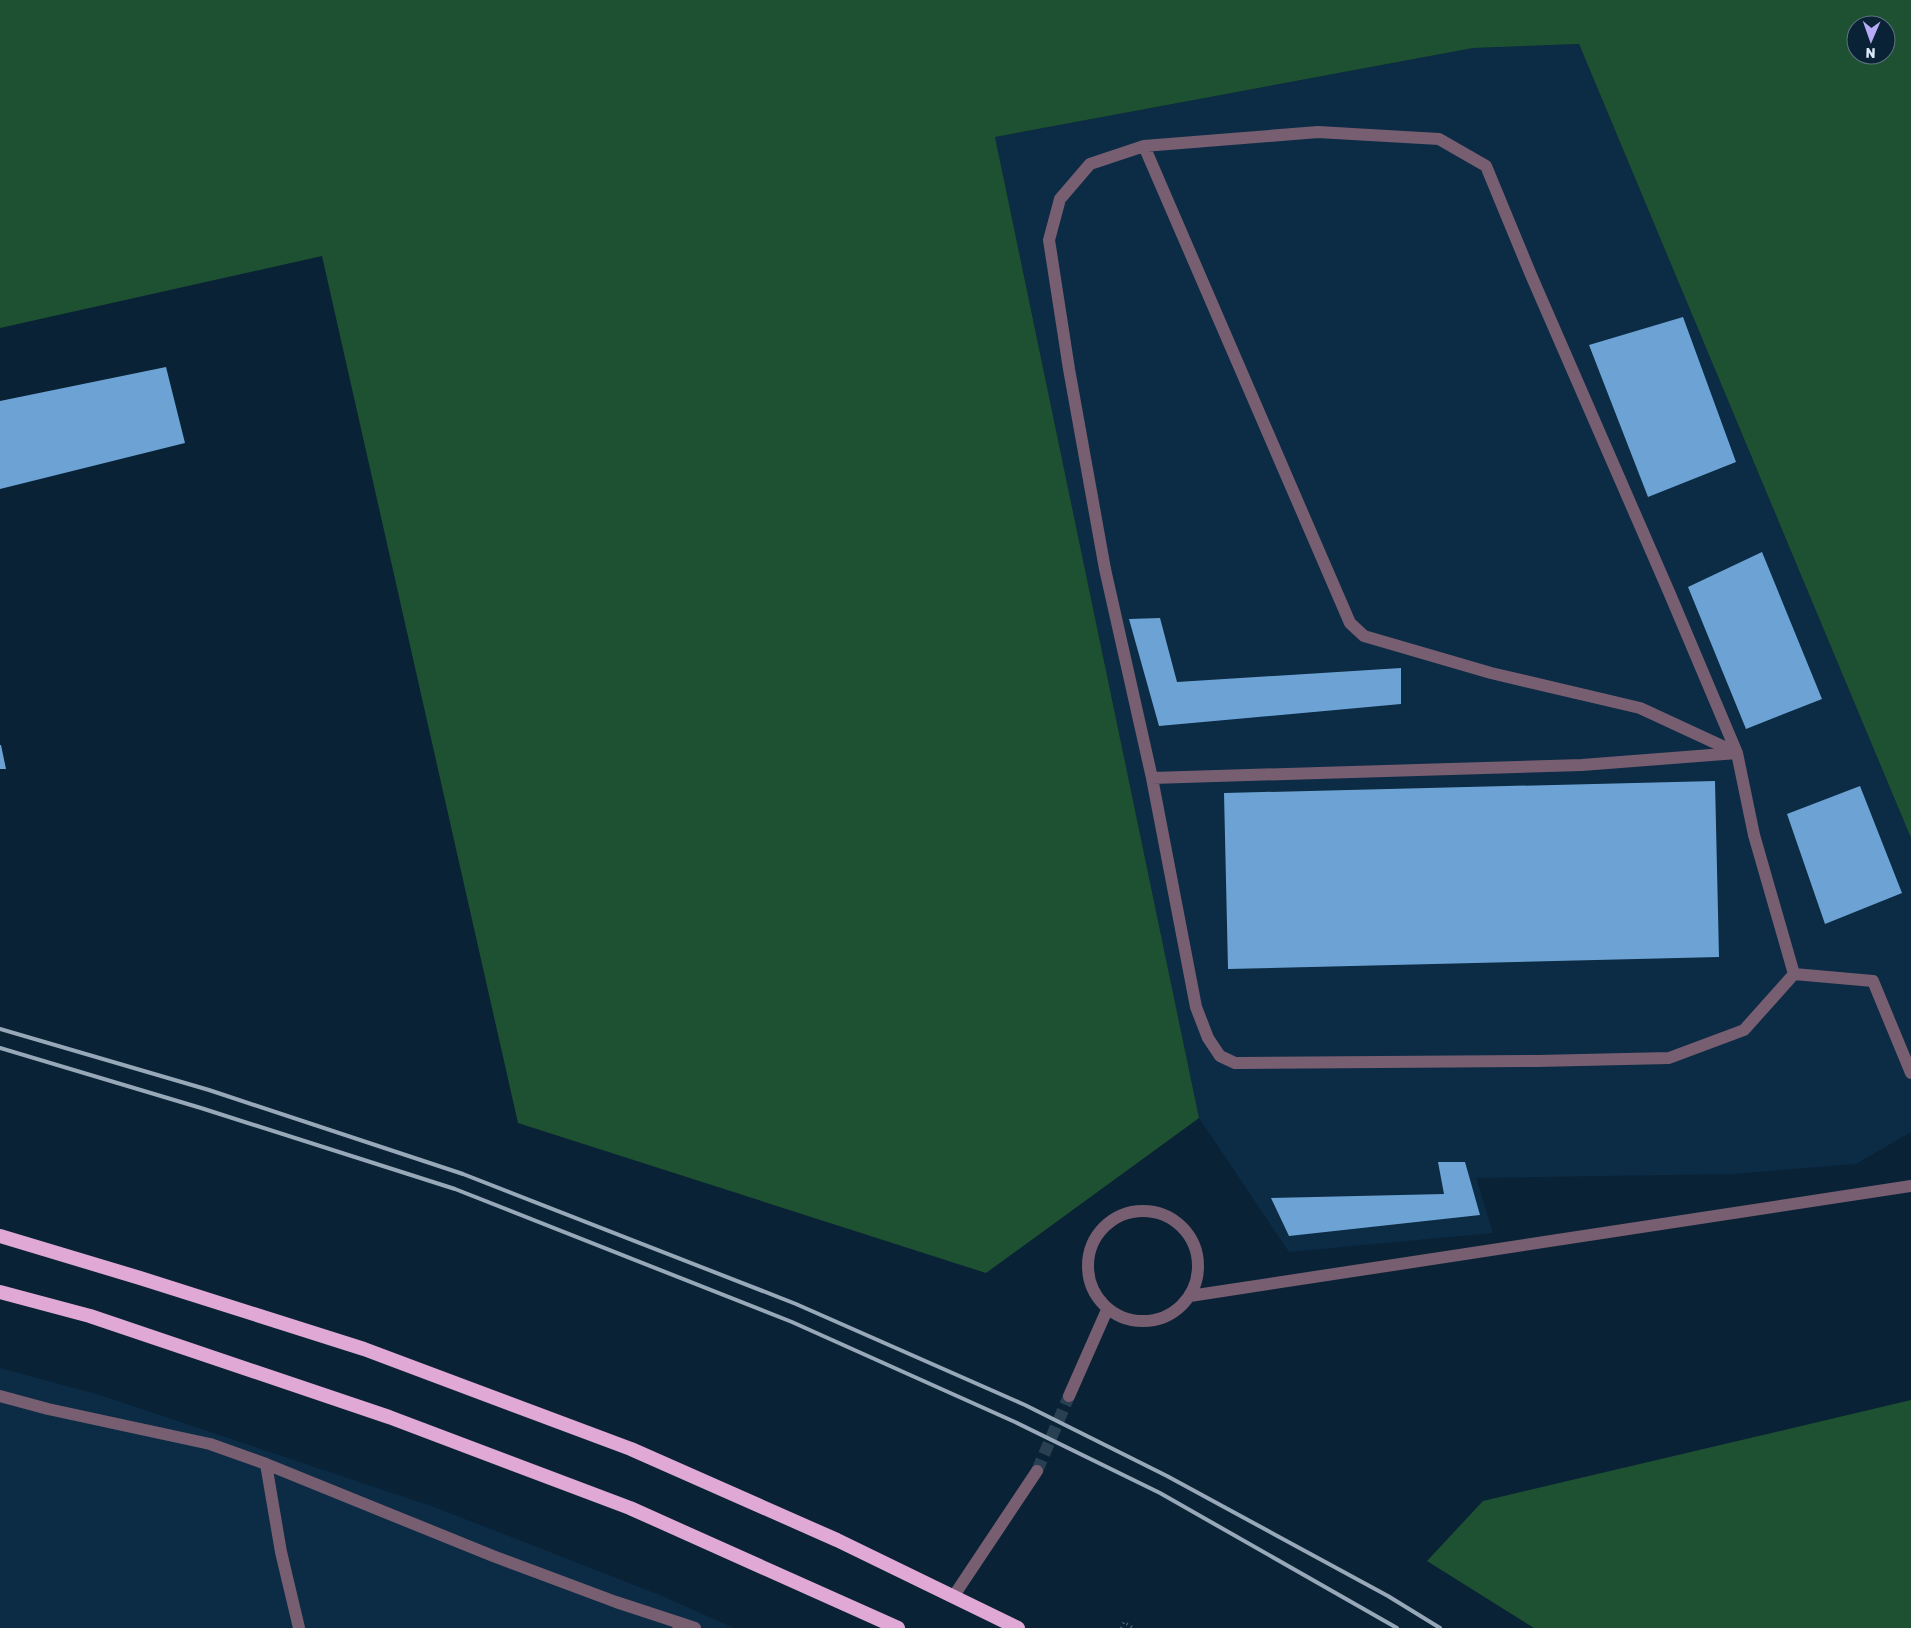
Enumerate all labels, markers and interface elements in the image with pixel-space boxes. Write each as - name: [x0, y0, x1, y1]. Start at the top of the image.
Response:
- north arrow: [1846, 15, 1896, 65]
- text: N: [1865, 44, 1876, 61]

